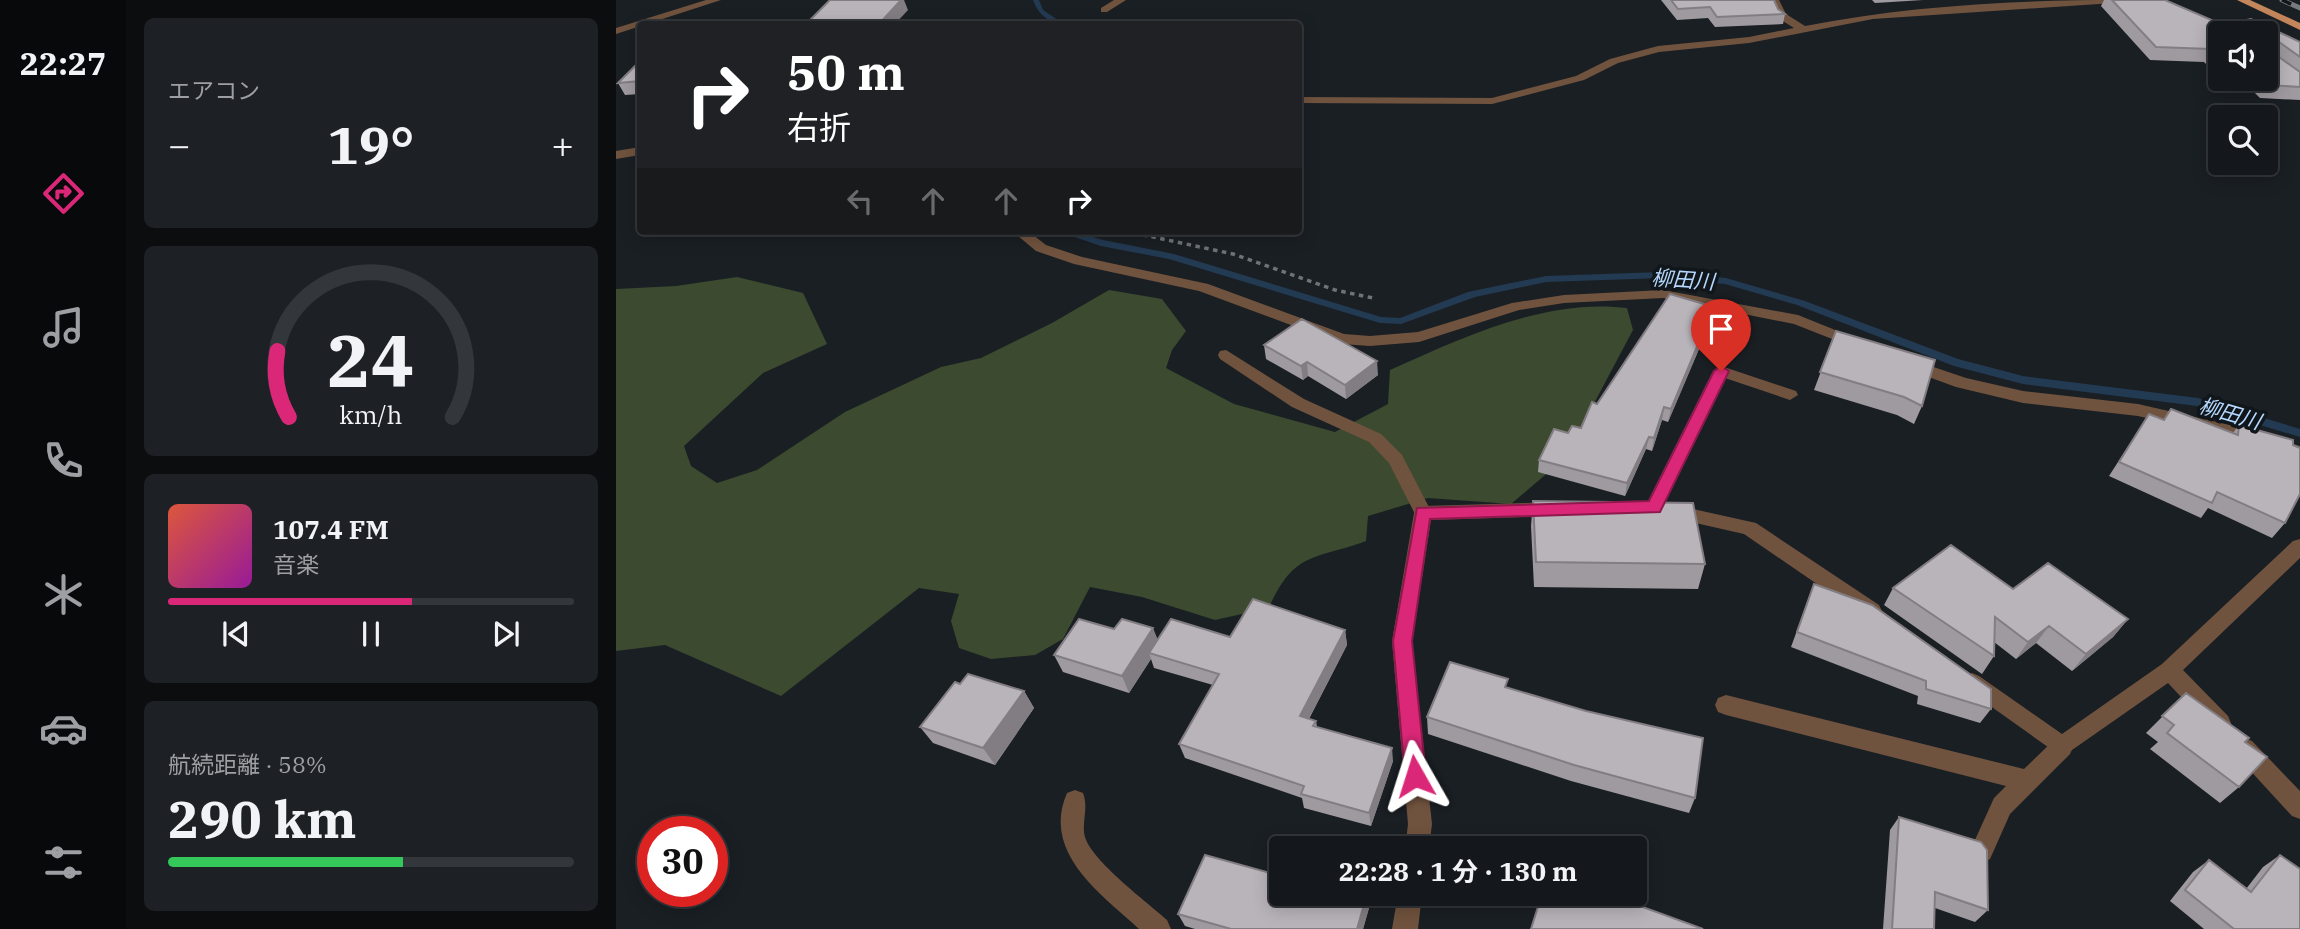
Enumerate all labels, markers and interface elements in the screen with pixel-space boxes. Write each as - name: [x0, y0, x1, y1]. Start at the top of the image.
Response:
- map controls: [2208, 21, 2278, 175]
- button: sound: [2208, 21, 2278, 91]
- text: 50 m: [787, 40, 905, 103]
- text: 22:27: [20, 42, 106, 84]
- icon: right: [672, 49, 763, 140]
- text: エアコン: [168, 75, 260, 105]
- button: search: [2208, 105, 2278, 175]
- text: 右折: [787, 106, 851, 148]
- text: 19°: [328, 111, 414, 178]
- text: −: [168, 120, 191, 169]
- text: +: [551, 120, 574, 169]
- icon: directions: [39, 169, 88, 218]
- icon: left: [841, 182, 879, 220]
- icon: ahead: [914, 182, 952, 220]
- icon: ahead: [987, 182, 1025, 220]
- icon: right: [1060, 182, 1098, 220]
- water label: 柳田川: [1651, 263, 1717, 295]
- pin: [1691, 299, 1751, 371]
- icon: music: [39, 303, 88, 352]
- icon: arrive: [1702, 310, 1740, 348]
- text: 24: [327, 312, 415, 407]
- water label: 柳田川: [2196, 391, 2266, 436]
- text: km/h: [339, 397, 403, 430]
- icon: phone: [39, 436, 88, 485]
- text: 107.4 FM: [273, 512, 389, 546]
- text: 音楽: [273, 549, 319, 579]
- icon: climate: [39, 570, 88, 619]
- icon: previous: [217, 615, 255, 653]
- icon: pause: [352, 615, 390, 653]
- icon: next: [487, 615, 525, 653]
- icon: car: [39, 704, 88, 753]
- position arrow: [1378, 739, 1452, 813]
- text: 航続距離 · 58%: [168, 749, 327, 779]
- text: 290 km: [168, 785, 357, 852]
- speed limit sign: 30: [637, 816, 728, 907]
- icon: filters: [39, 838, 88, 887]
- text: 22:28 · 1 分 · 130 m: [1339, 854, 1577, 888]

